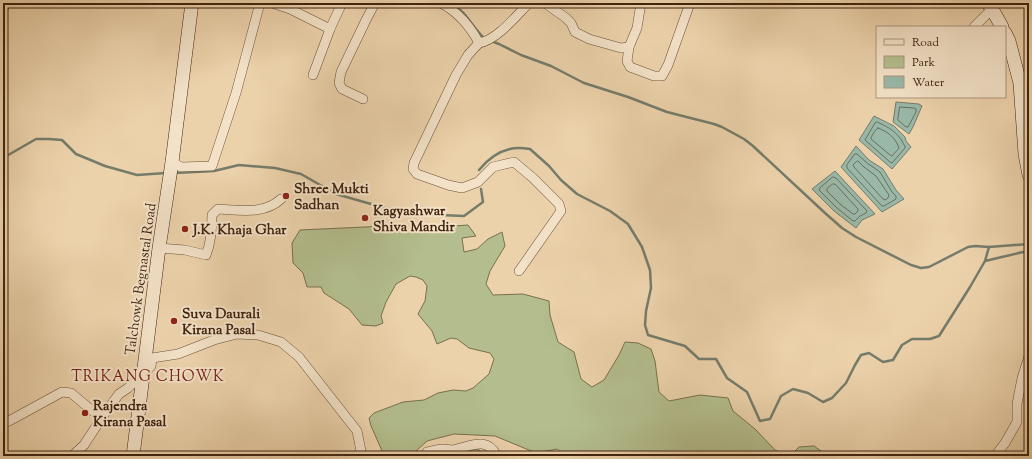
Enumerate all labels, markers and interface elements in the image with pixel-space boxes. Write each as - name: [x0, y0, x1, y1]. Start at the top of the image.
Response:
- legend: [876, 26, 1006, 98]
- text: Road: [912, 34, 939, 52]
- text: Park: [912, 54, 935, 72]
- text: Water: [912, 74, 945, 92]
- place label: Shree Mukti Sadhan: [294, 180, 369, 216]
- marker: Shree Mukti Sadhan: [281, 191, 291, 201]
- street label: Talchowk Begnastal Road: [121, 202, 163, 357]
- place label: Kagyashwar Shiva Mandir: [373, 202, 455, 238]
- marker: Kagyashwar Shiva Mandir: [360, 213, 370, 223]
- place label: J.K. Khaja Ghar: [192, 221, 287, 241]
- marker: J.K. Khaja Ghar: [180, 224, 190, 234]
- place label: Suva Daurali Kirana Pasal: [182, 305, 260, 341]
- marker: Suva Daurali Kirana Pasal: [169, 316, 179, 326]
- district label: TRIKANG CHOWK: [71, 367, 225, 388]
- place label: Rajendra Kirana Pasal: [93, 397, 167, 433]
- marker: Rajendra Kirana Pasal: [80, 408, 90, 418]

